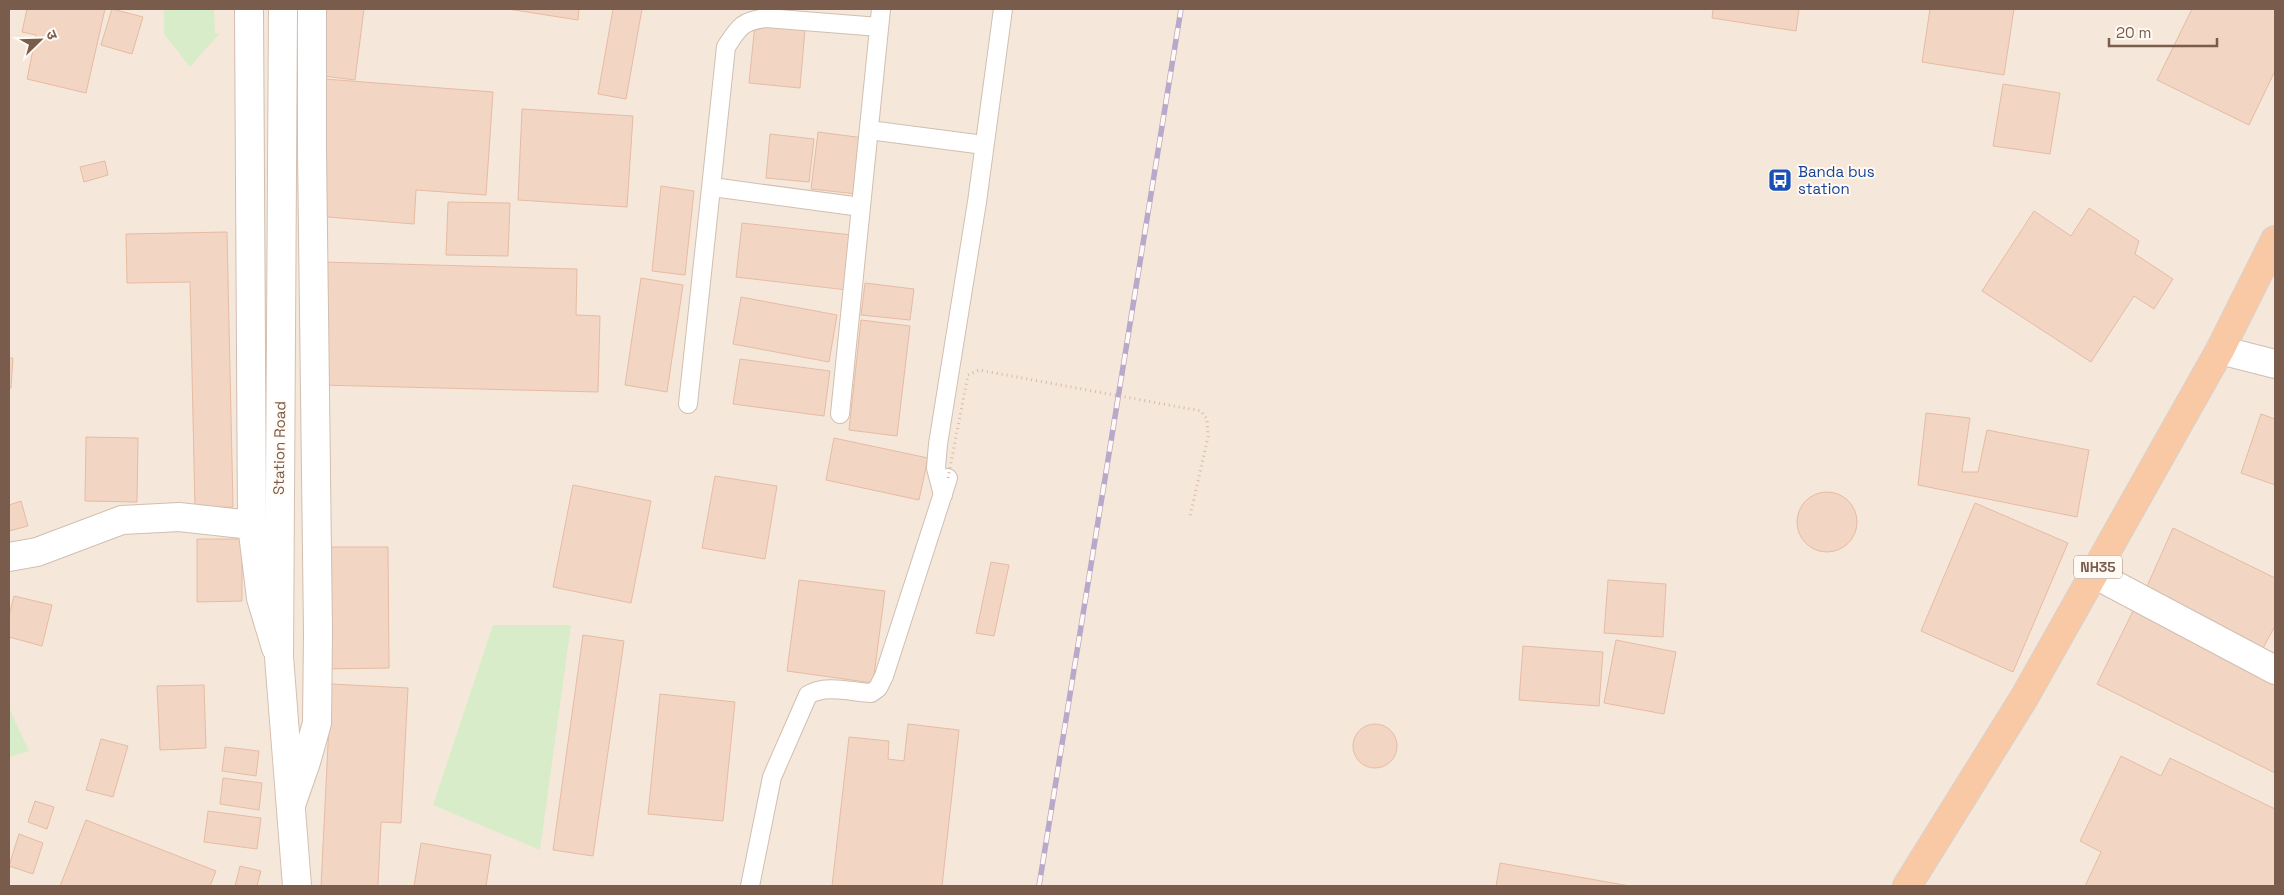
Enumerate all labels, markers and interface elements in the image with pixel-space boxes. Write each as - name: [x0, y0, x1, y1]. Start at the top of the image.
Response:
- north arrow: [15, 15, 65, 65]
- scale bar: [2109, 15, 2216, 47]
- text: 20 m: [2116, 23, 2151, 42]
- text: उ: [42, 28, 62, 43]
- place label: Banda bus station: [1798, 162, 1875, 198]
- bus stop icon: Banda bus station: [1767, 167, 1793, 193]
- street label: Station Road: [269, 401, 289, 495]
- road number: NH35: [2074, 556, 2122, 578]

